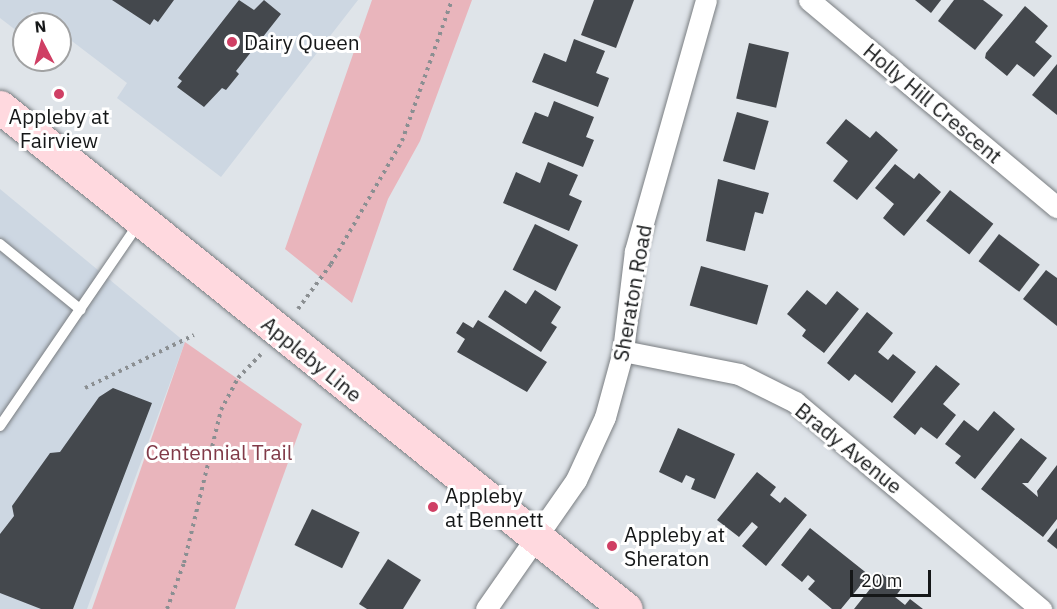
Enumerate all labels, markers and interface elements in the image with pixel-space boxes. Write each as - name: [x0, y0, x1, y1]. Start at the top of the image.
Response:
- north arrow: [12, 12, 72, 72]
- text: N: [34, 16, 47, 37]
- place label: Dairy Queen: [244, 29, 360, 55]
- marker: Dairy Queen: [225, 35, 239, 49]
- street label: Holly Hill Crescent: [859, 38, 1007, 168]
- marker: Appleby at Fairview: [52, 87, 66, 101]
- place label: Appleby at Fairview: [8, 103, 110, 153]
- street label: Sheraton Road: [608, 223, 656, 363]
- street label: Appleby Line: [257, 311, 367, 407]
- street label: Brady Avenue: [790, 397, 908, 499]
- park label: Centennial Trail: [145, 439, 293, 465]
- place label: Appleby at Bennett: [445, 482, 544, 532]
- marker: Appleby at Bennett: [426, 500, 440, 514]
- place label: Appleby at Sheraton: [624, 521, 725, 571]
- marker: Appleby at Sheraton: [605, 539, 619, 553]
- scale bar: [853, 558, 934, 596]
- text: 20 m: [861, 569, 903, 592]

